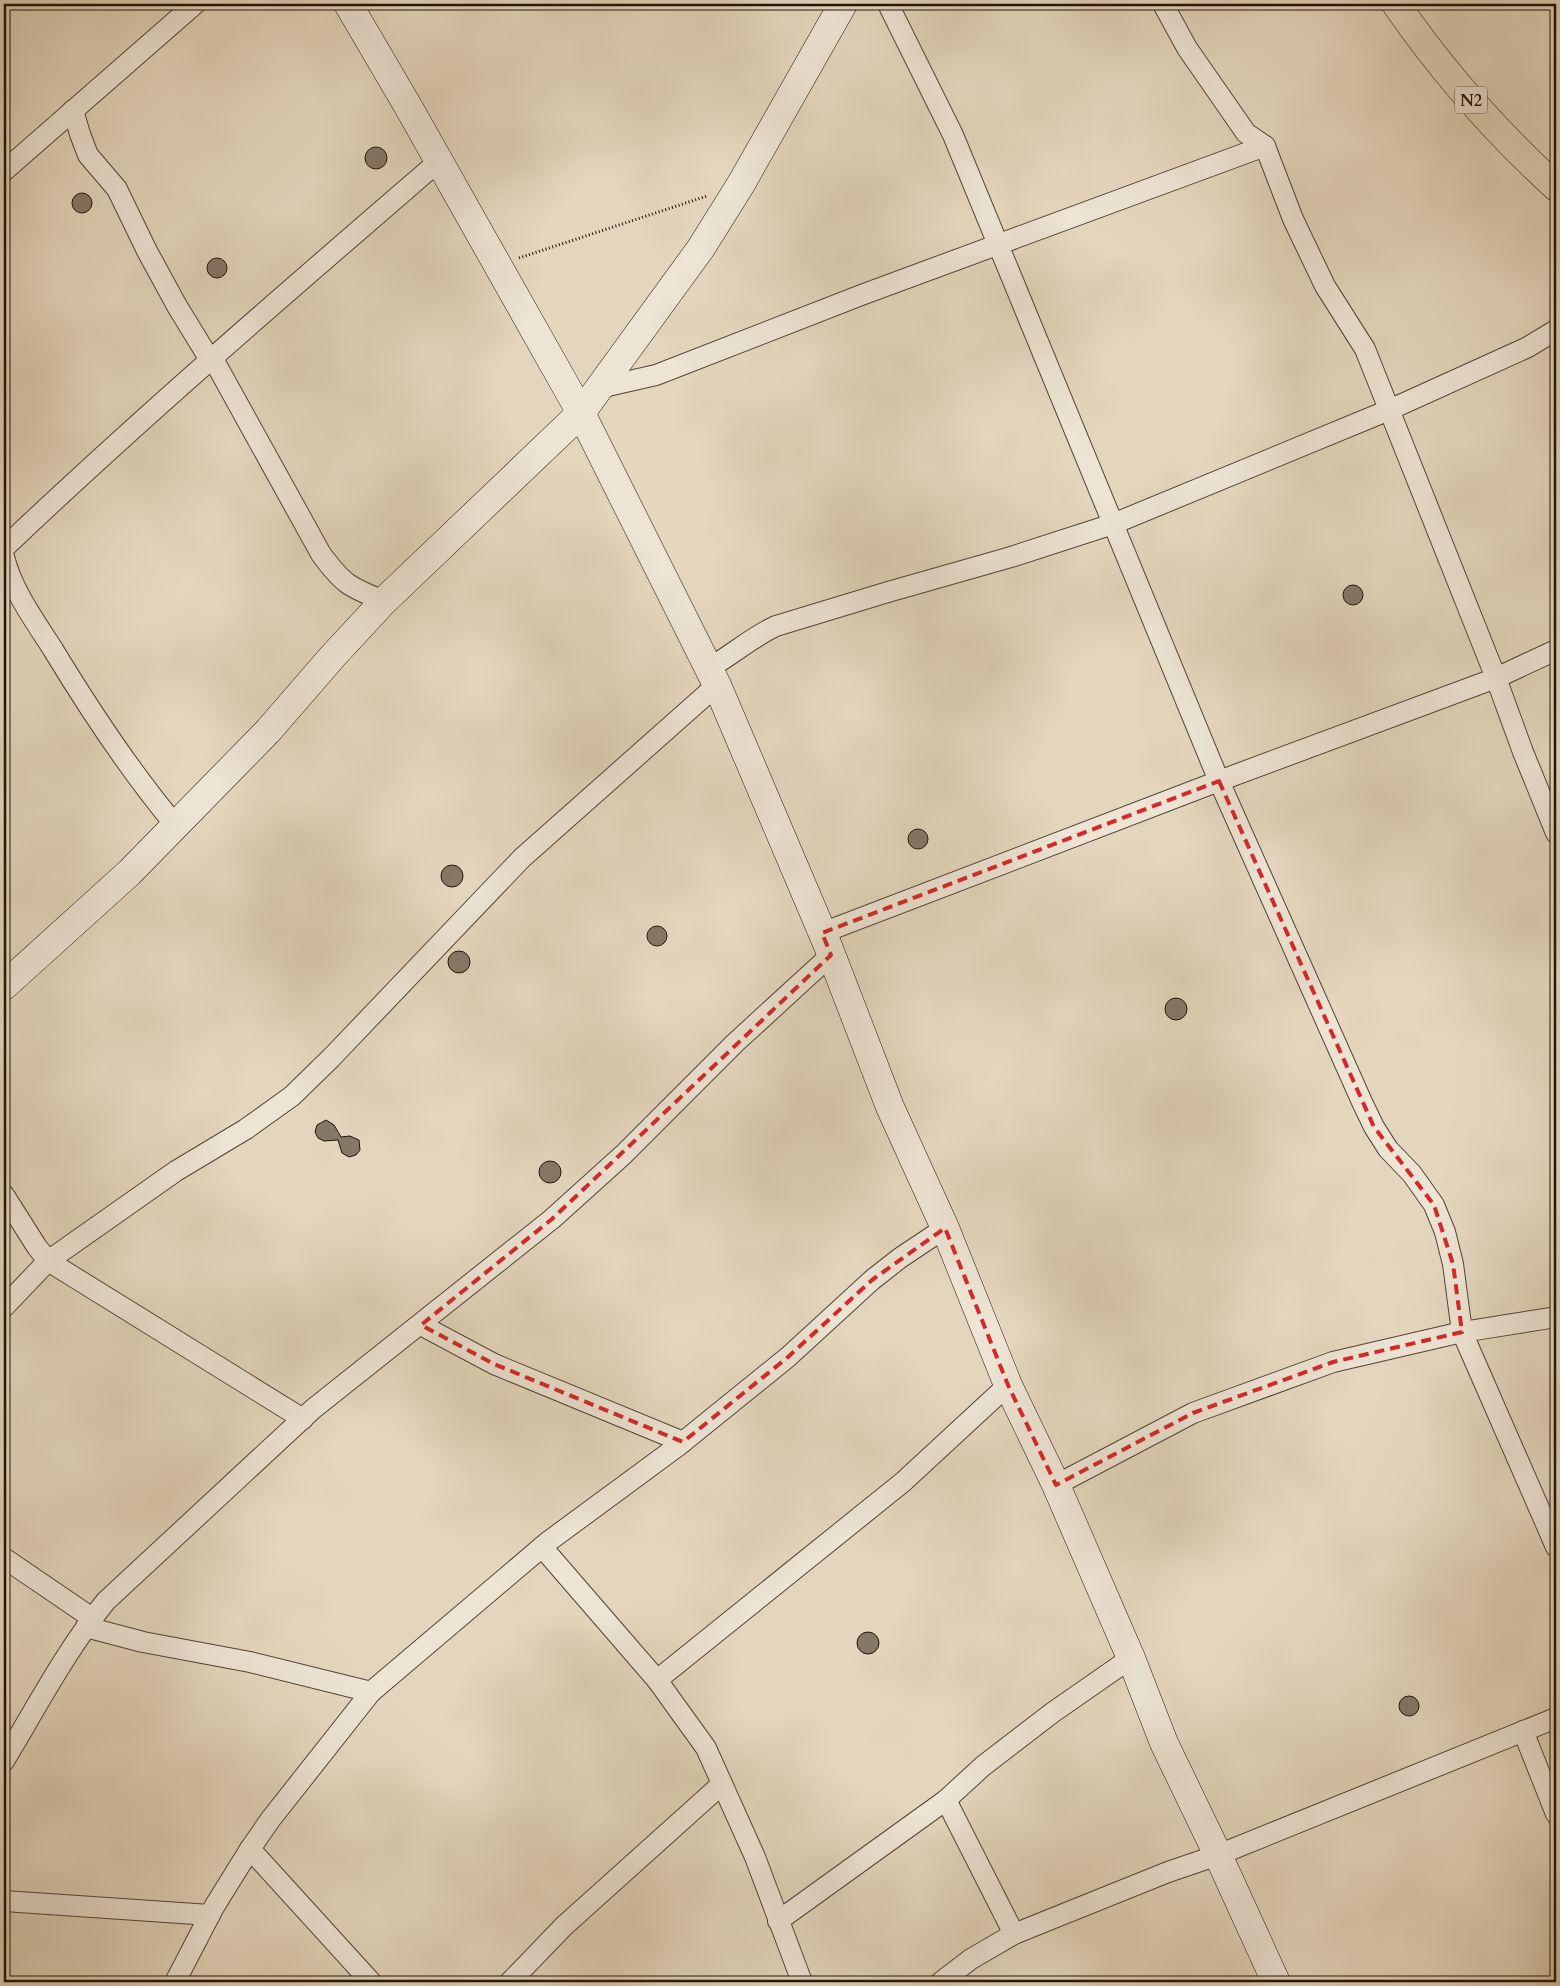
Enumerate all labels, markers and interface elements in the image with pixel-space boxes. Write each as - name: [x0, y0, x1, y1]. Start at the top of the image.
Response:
- road number: N2: [1455, 86, 1487, 114]

